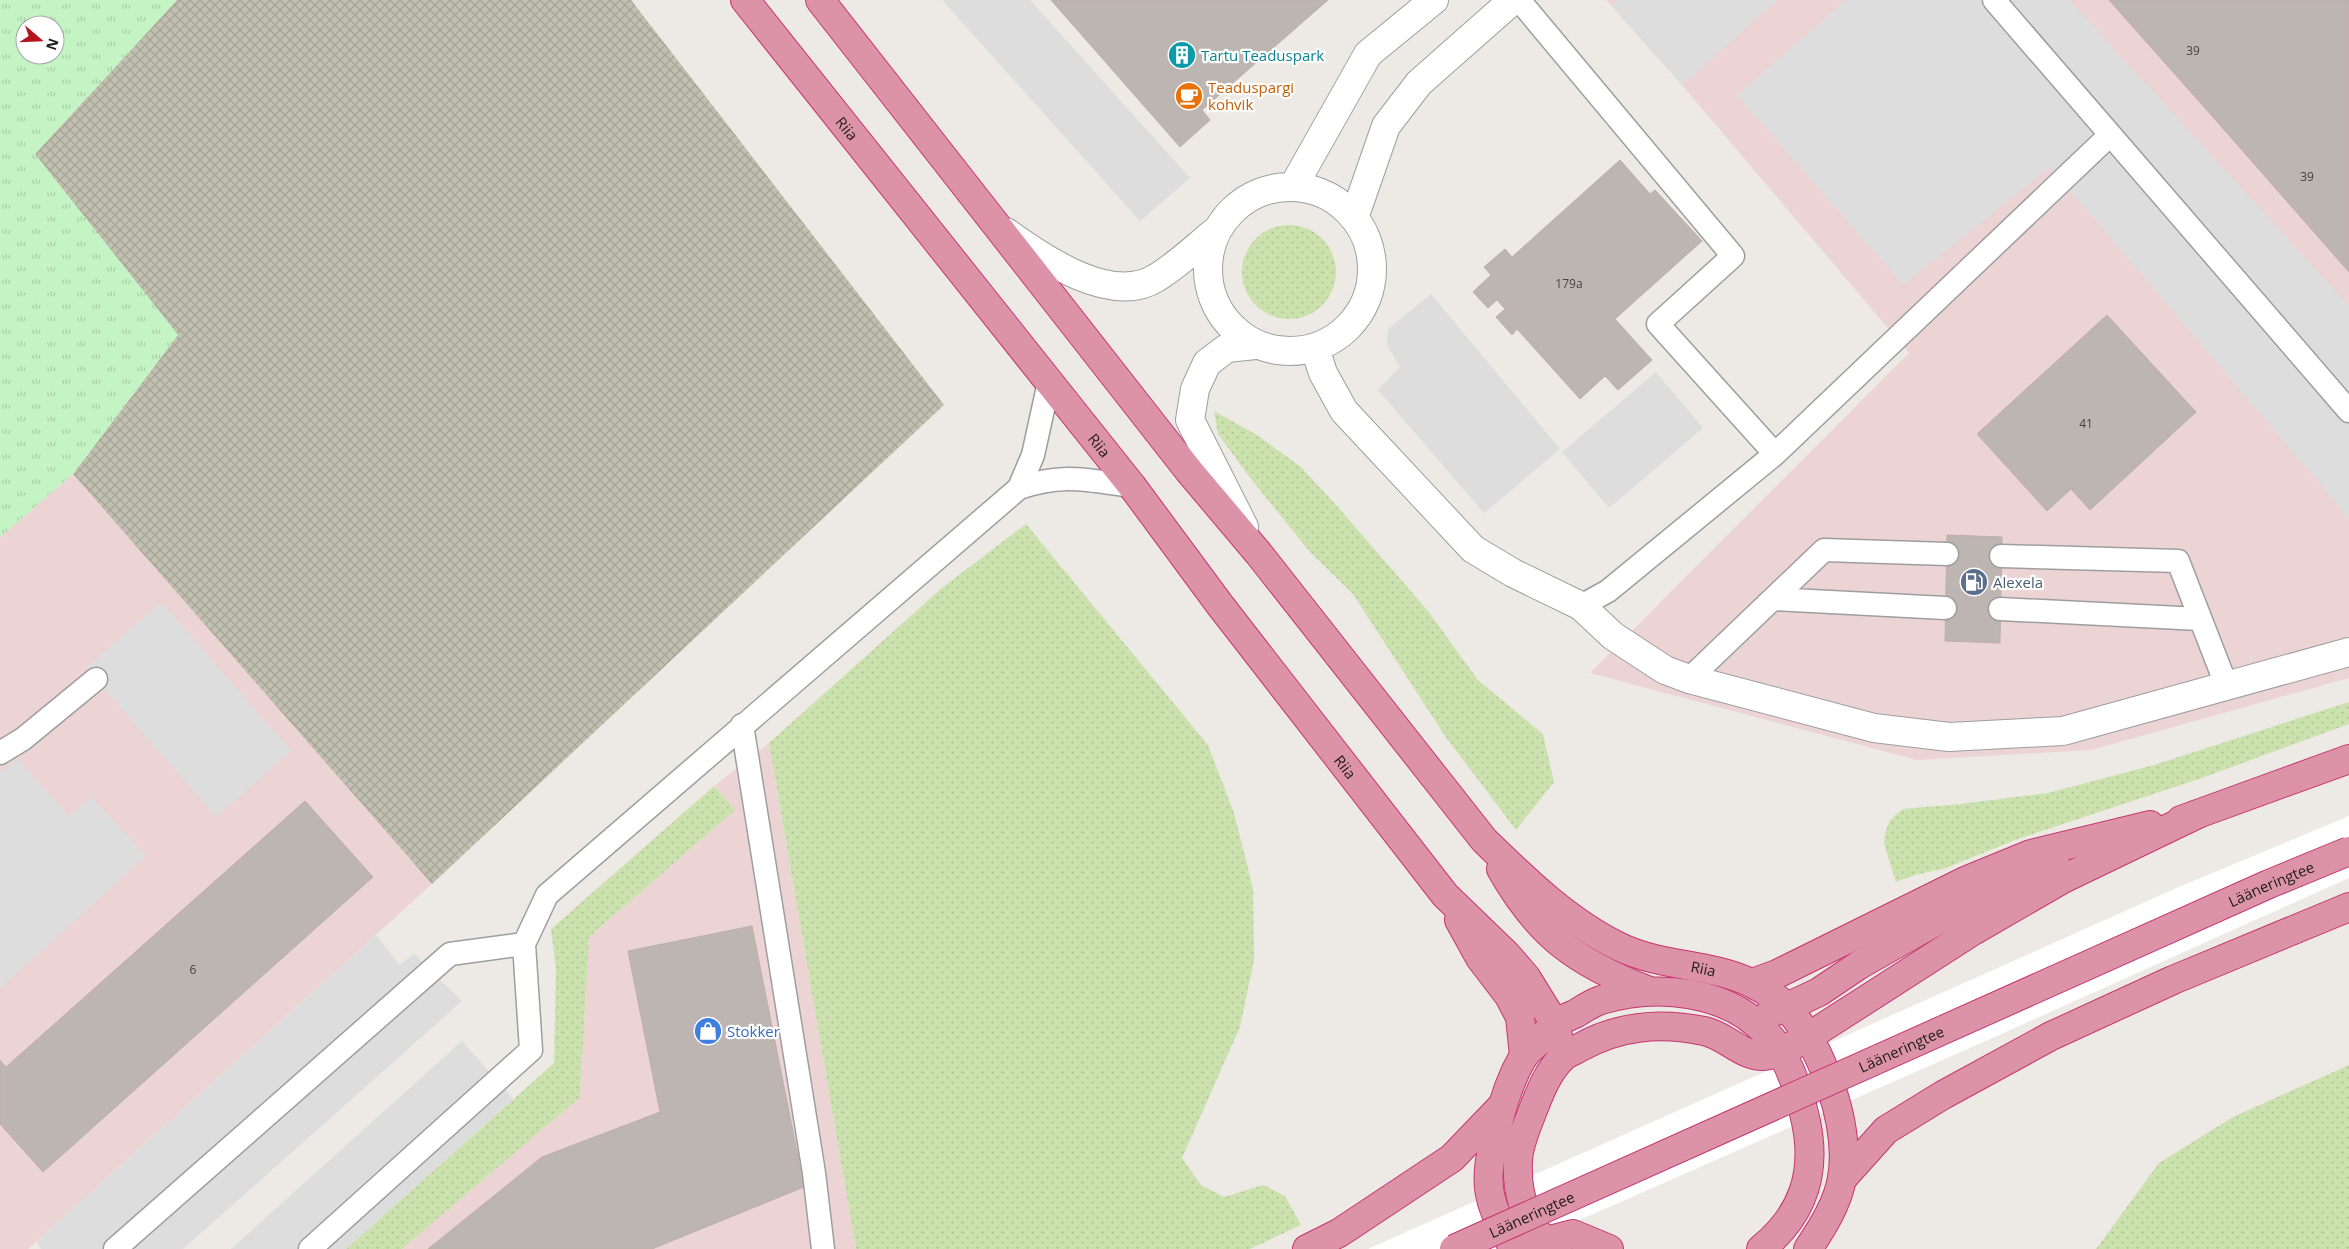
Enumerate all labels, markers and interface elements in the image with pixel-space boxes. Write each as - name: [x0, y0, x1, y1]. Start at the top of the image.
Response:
- north arrow: [15, 15, 65, 65]
- text: N: [42, 36, 64, 53]
- building icon: Tartu Teaduspark: [1167, 40, 1197, 70]
- house number: 39: [2186, 42, 2200, 59]
- place label: Tartu Teaduspark: [1201, 45, 1324, 65]
- place label: Teaduspargi kohvik: [1208, 77, 1294, 114]
- cafe icon: Teaduspargi kohvik: [1174, 81, 1204, 111]
- street label: Riia: [831, 112, 863, 144]
- house number: 39: [2300, 168, 2314, 185]
- house number: 179a: [1555, 275, 1583, 292]
- house number: 41: [2079, 415, 2093, 432]
- street label: Riia: [1084, 429, 1115, 461]
- fuel station icon: Alexela: [1959, 567, 1989, 597]
- place label: Alexela: [1993, 572, 2043, 592]
- street label: Riia: [1330, 751, 1361, 783]
- street label: Lääneringtee: [2225, 857, 2317, 911]
- street label: Riia: [1689, 956, 1718, 981]
- house number: 6: [190, 961, 197, 978]
- shop icon: Stokker: [693, 1016, 723, 1046]
- place label: Stokker: [727, 1021, 780, 1041]
- street label: Lääneringtee: [1855, 1021, 1947, 1077]
- street label: Lääneringtee: [1486, 1186, 1578, 1242]

